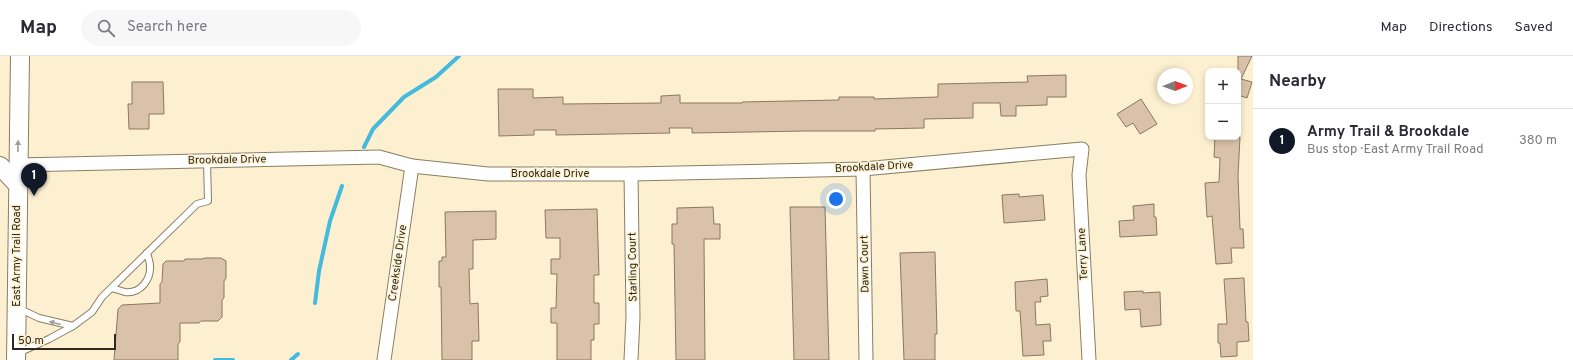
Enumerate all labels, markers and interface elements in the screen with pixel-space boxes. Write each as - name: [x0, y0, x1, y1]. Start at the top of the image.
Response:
- search box: [81, 10, 361, 46]
- text: Map: [20, 16, 57, 40]
- icon: search: [95, 17, 117, 39]
- text: Search here: [127, 18, 207, 37]
- text: Map: [1381, 19, 1407, 36]
- text: Directions: [1429, 19, 1493, 36]
- text: Saved: [1515, 19, 1553, 36]
- north arrow: [1157, 68, 1193, 104]
- map controls: [1205, 68, 1241, 140]
- button: +: [1205, 68, 1241, 104]
- text: Nearby: [1269, 71, 1326, 93]
- button: −: [1205, 104, 1241, 140]
- text: Army Trail & Brookdale: [1307, 123, 1469, 142]
- text: 1: [1279, 133, 1285, 149]
- text: 380 m: [1519, 133, 1557, 149]
- one-way arrow: [15, 139, 21, 152]
- text: Bus stop · East Army Trail Road: [1307, 142, 1484, 158]
- street label: Brookdale Drive: [188, 152, 267, 168]
- street label: Brookdale Drive: [834, 158, 914, 176]
- pin: 1: [21, 163, 47, 196]
- street label: Brookdale Drive: [511, 167, 589, 181]
- your location: [826, 189, 846, 209]
- street label: East Army Trail Road: [10, 205, 24, 307]
- street label: Creekside Drive: [386, 224, 410, 302]
- street label: Terry Lane: [1075, 227, 1091, 281]
- street label: Starling Court: [625, 232, 641, 302]
- street label: Dawn Court: [857, 235, 873, 293]
- one-way arrow: [49, 319, 61, 325]
- scale bar: [12, 332, 116, 351]
- text: 50 m: [18, 334, 44, 348]

